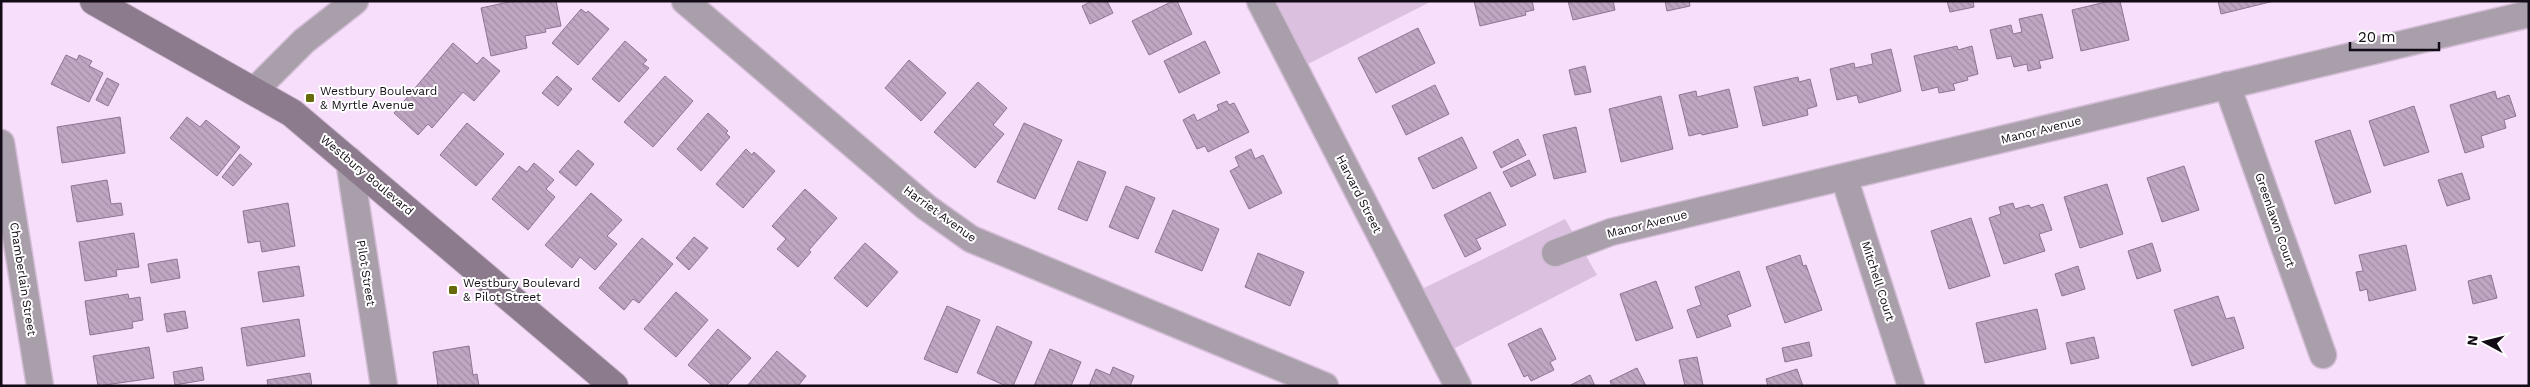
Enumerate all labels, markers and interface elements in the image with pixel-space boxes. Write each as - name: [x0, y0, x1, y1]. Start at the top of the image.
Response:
- scale bar: [2350, 20, 2439, 52]
- text: 20 m: [2358, 28, 2396, 46]
- place label: Westbury Boulevard & Myrtle Avenue: [320, 84, 437, 112]
- marker: Westbury Boulevard & Myrtle Avenue: [304, 92, 316, 104]
- street label: Manor Avenue: [1999, 113, 2083, 147]
- street label: Westbury Boulevard: [318, 132, 416, 218]
- street label: Harvard Street: [1333, 153, 1385, 235]
- street label: Greenlawn Court: [2252, 171, 2298, 269]
- street label: Harriet Avenue: [901, 183, 979, 245]
- street label: Manor Avenue: [1605, 207, 1689, 241]
- street label: Chamberlain Street: [7, 221, 39, 337]
- street label: Pilot Street: [354, 239, 378, 307]
- street label: Mitchell Court: [1859, 239, 1897, 323]
- place label: Westbury Boulevard & Pilot Street: [463, 276, 580, 304]
- marker: Westbury Boulevard & Pilot Street: [447, 284, 459, 296]
- north arrow: [2460, 317, 2510, 367]
- text: N: [2464, 334, 2481, 347]

